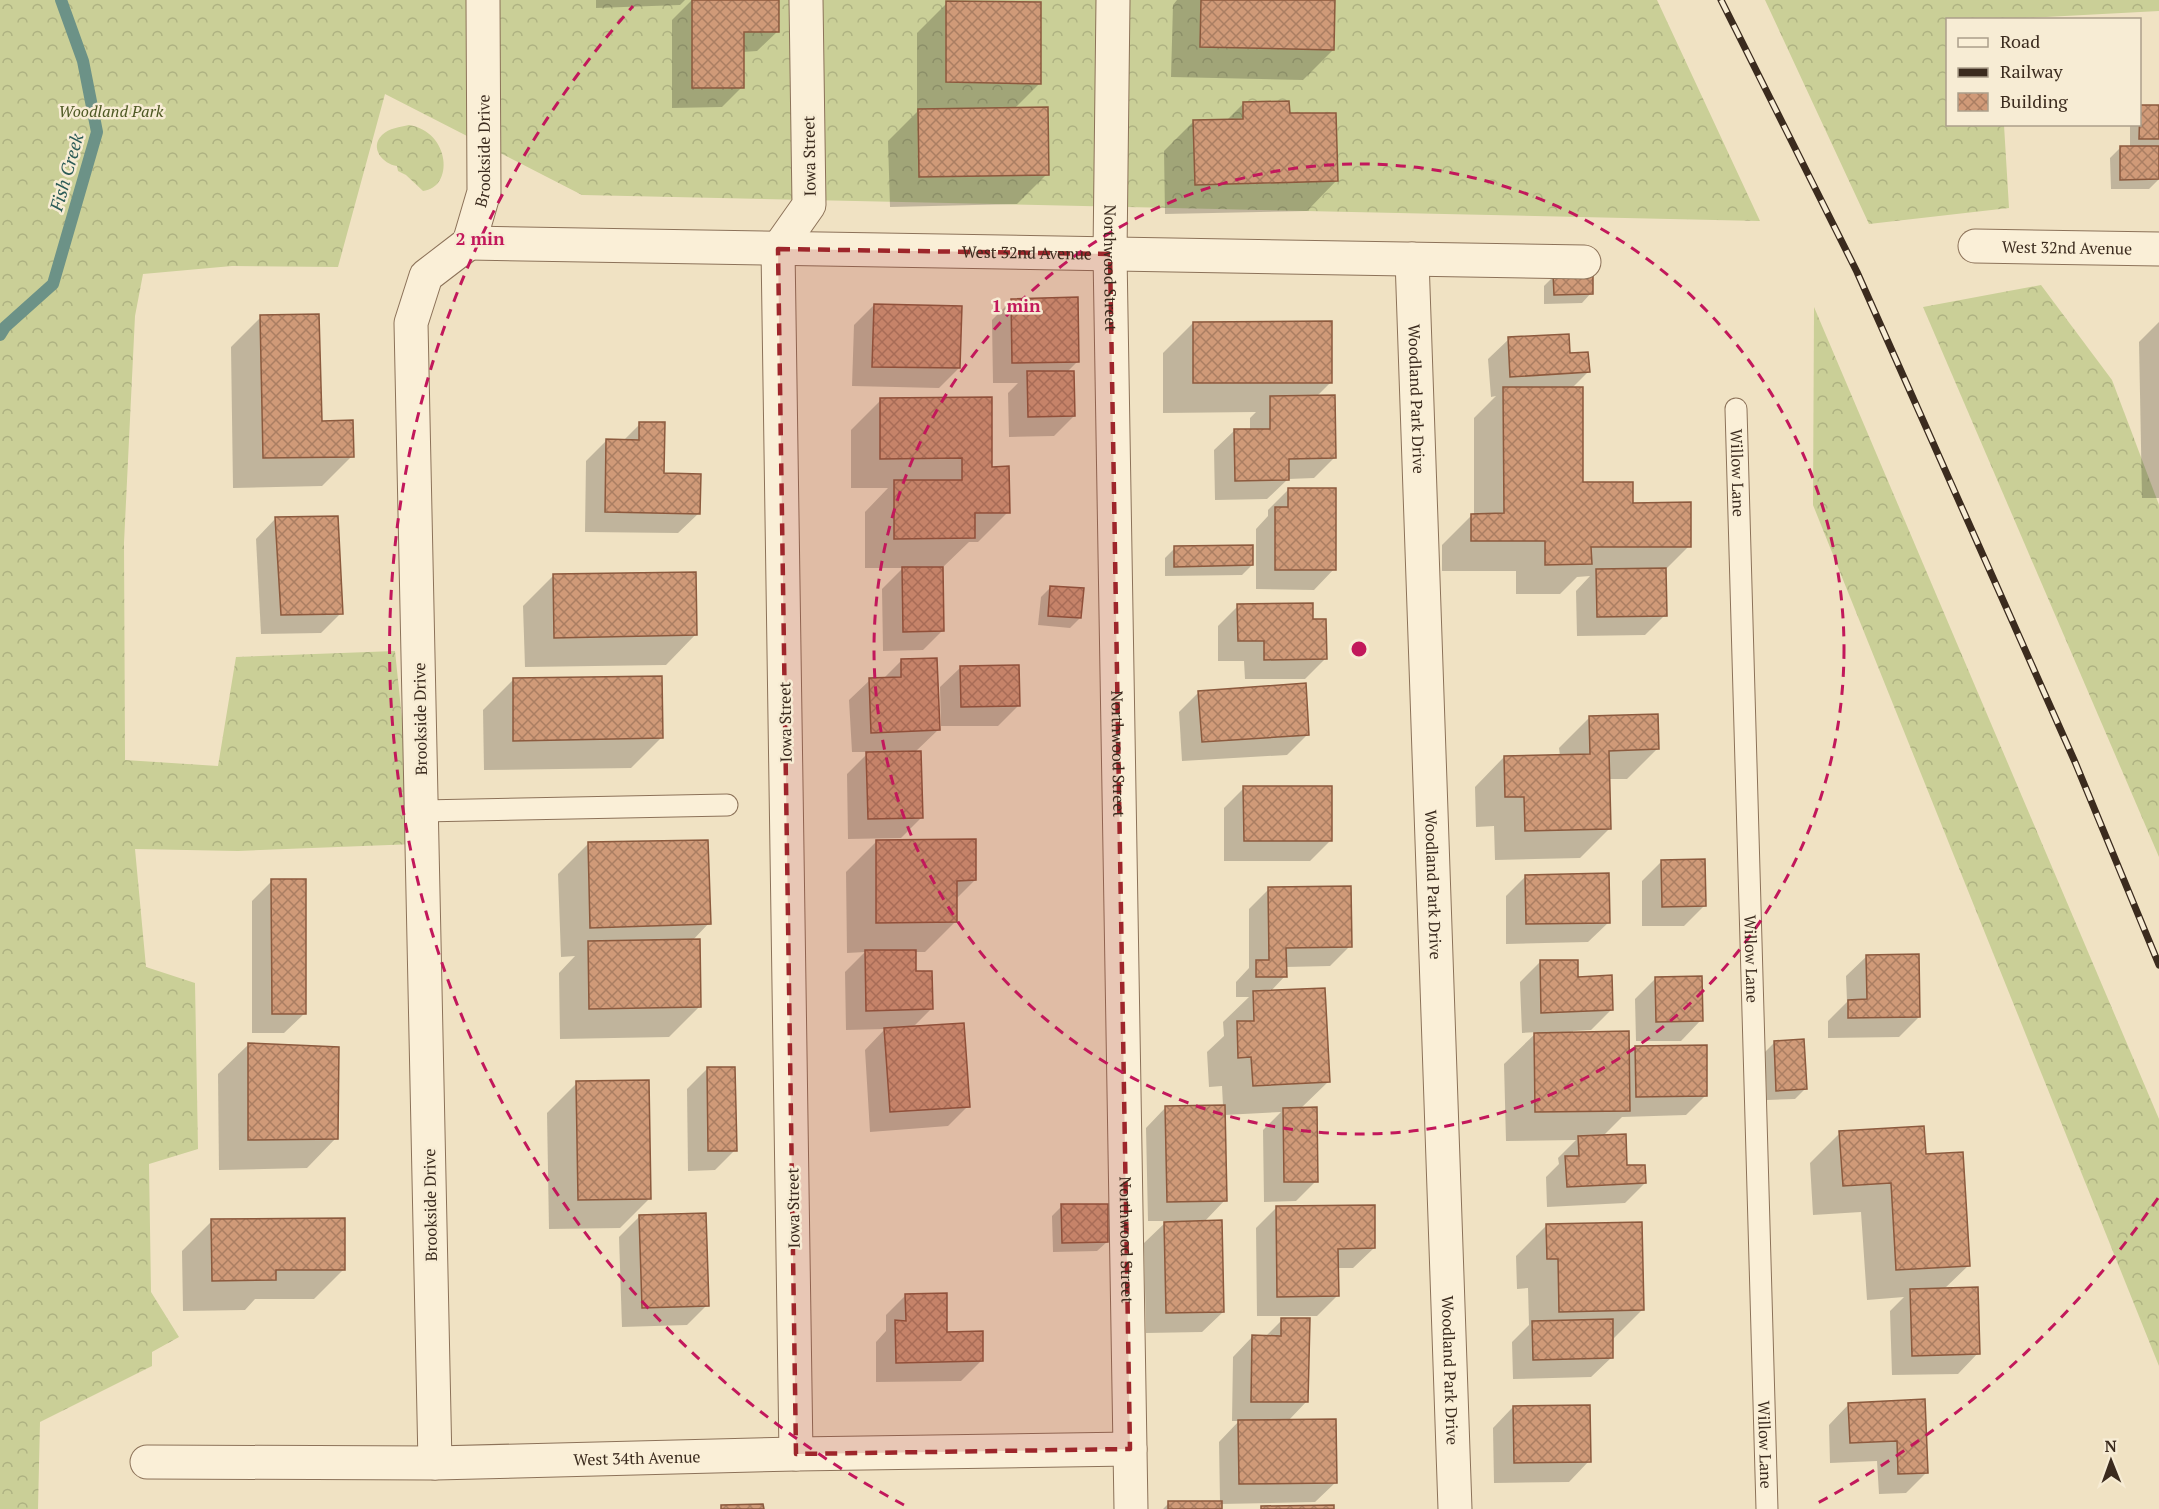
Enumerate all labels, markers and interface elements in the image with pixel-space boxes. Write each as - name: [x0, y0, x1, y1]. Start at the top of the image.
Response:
- legend: [1946, 18, 2141, 126]
- text: Road: [2000, 29, 2040, 53]
- text: Railway: [2000, 59, 2064, 83]
- text: Building: [2000, 89, 2068, 113]
- street label: Brookside Drive: [469, 94, 495, 210]
- park label: Woodland Park: [59, 100, 164, 122]
- street label: Iowa Street: [797, 115, 821, 196]
- water label: Fish Creek: [43, 130, 89, 215]
- street label: Northwood Street: [1099, 204, 1122, 332]
- text: 2 min: [455, 226, 505, 250]
- street label: West 32nd Avenue: [2002, 235, 2132, 260]
- street label: West 32nd Avenue: [962, 240, 1092, 265]
- text: 1 min: [991, 293, 1041, 317]
- street label: Woodland Park Drive: [1403, 324, 1430, 474]
- street label: Willow Lane: [1726, 429, 1750, 517]
- centre of rings: [1349, 639, 1369, 659]
- street label: Brookside Drive: [408, 662, 432, 776]
- street label: Iowa Street: [773, 681, 797, 762]
- street label: Northwood Street: [1106, 690, 1130, 818]
- street label: Woodland Park Drive: [1420, 809, 1447, 960]
- street label: Willow Lane: [1739, 914, 1764, 1003]
- street label: Brookside Drive: [418, 1148, 442, 1262]
- street label: Iowa Street: [781, 1167, 805, 1248]
- street label: Northwood Street: [1114, 1176, 1139, 1303]
- street label: Woodland Park Drive: [1437, 1295, 1464, 1446]
- street label: Willow Lane: [1753, 1400, 1777, 1489]
- north arrow: [2081, 1431, 2141, 1491]
- text: N: [2104, 1435, 2117, 1457]
- street label: West 34th Avenue: [573, 1445, 701, 1471]

